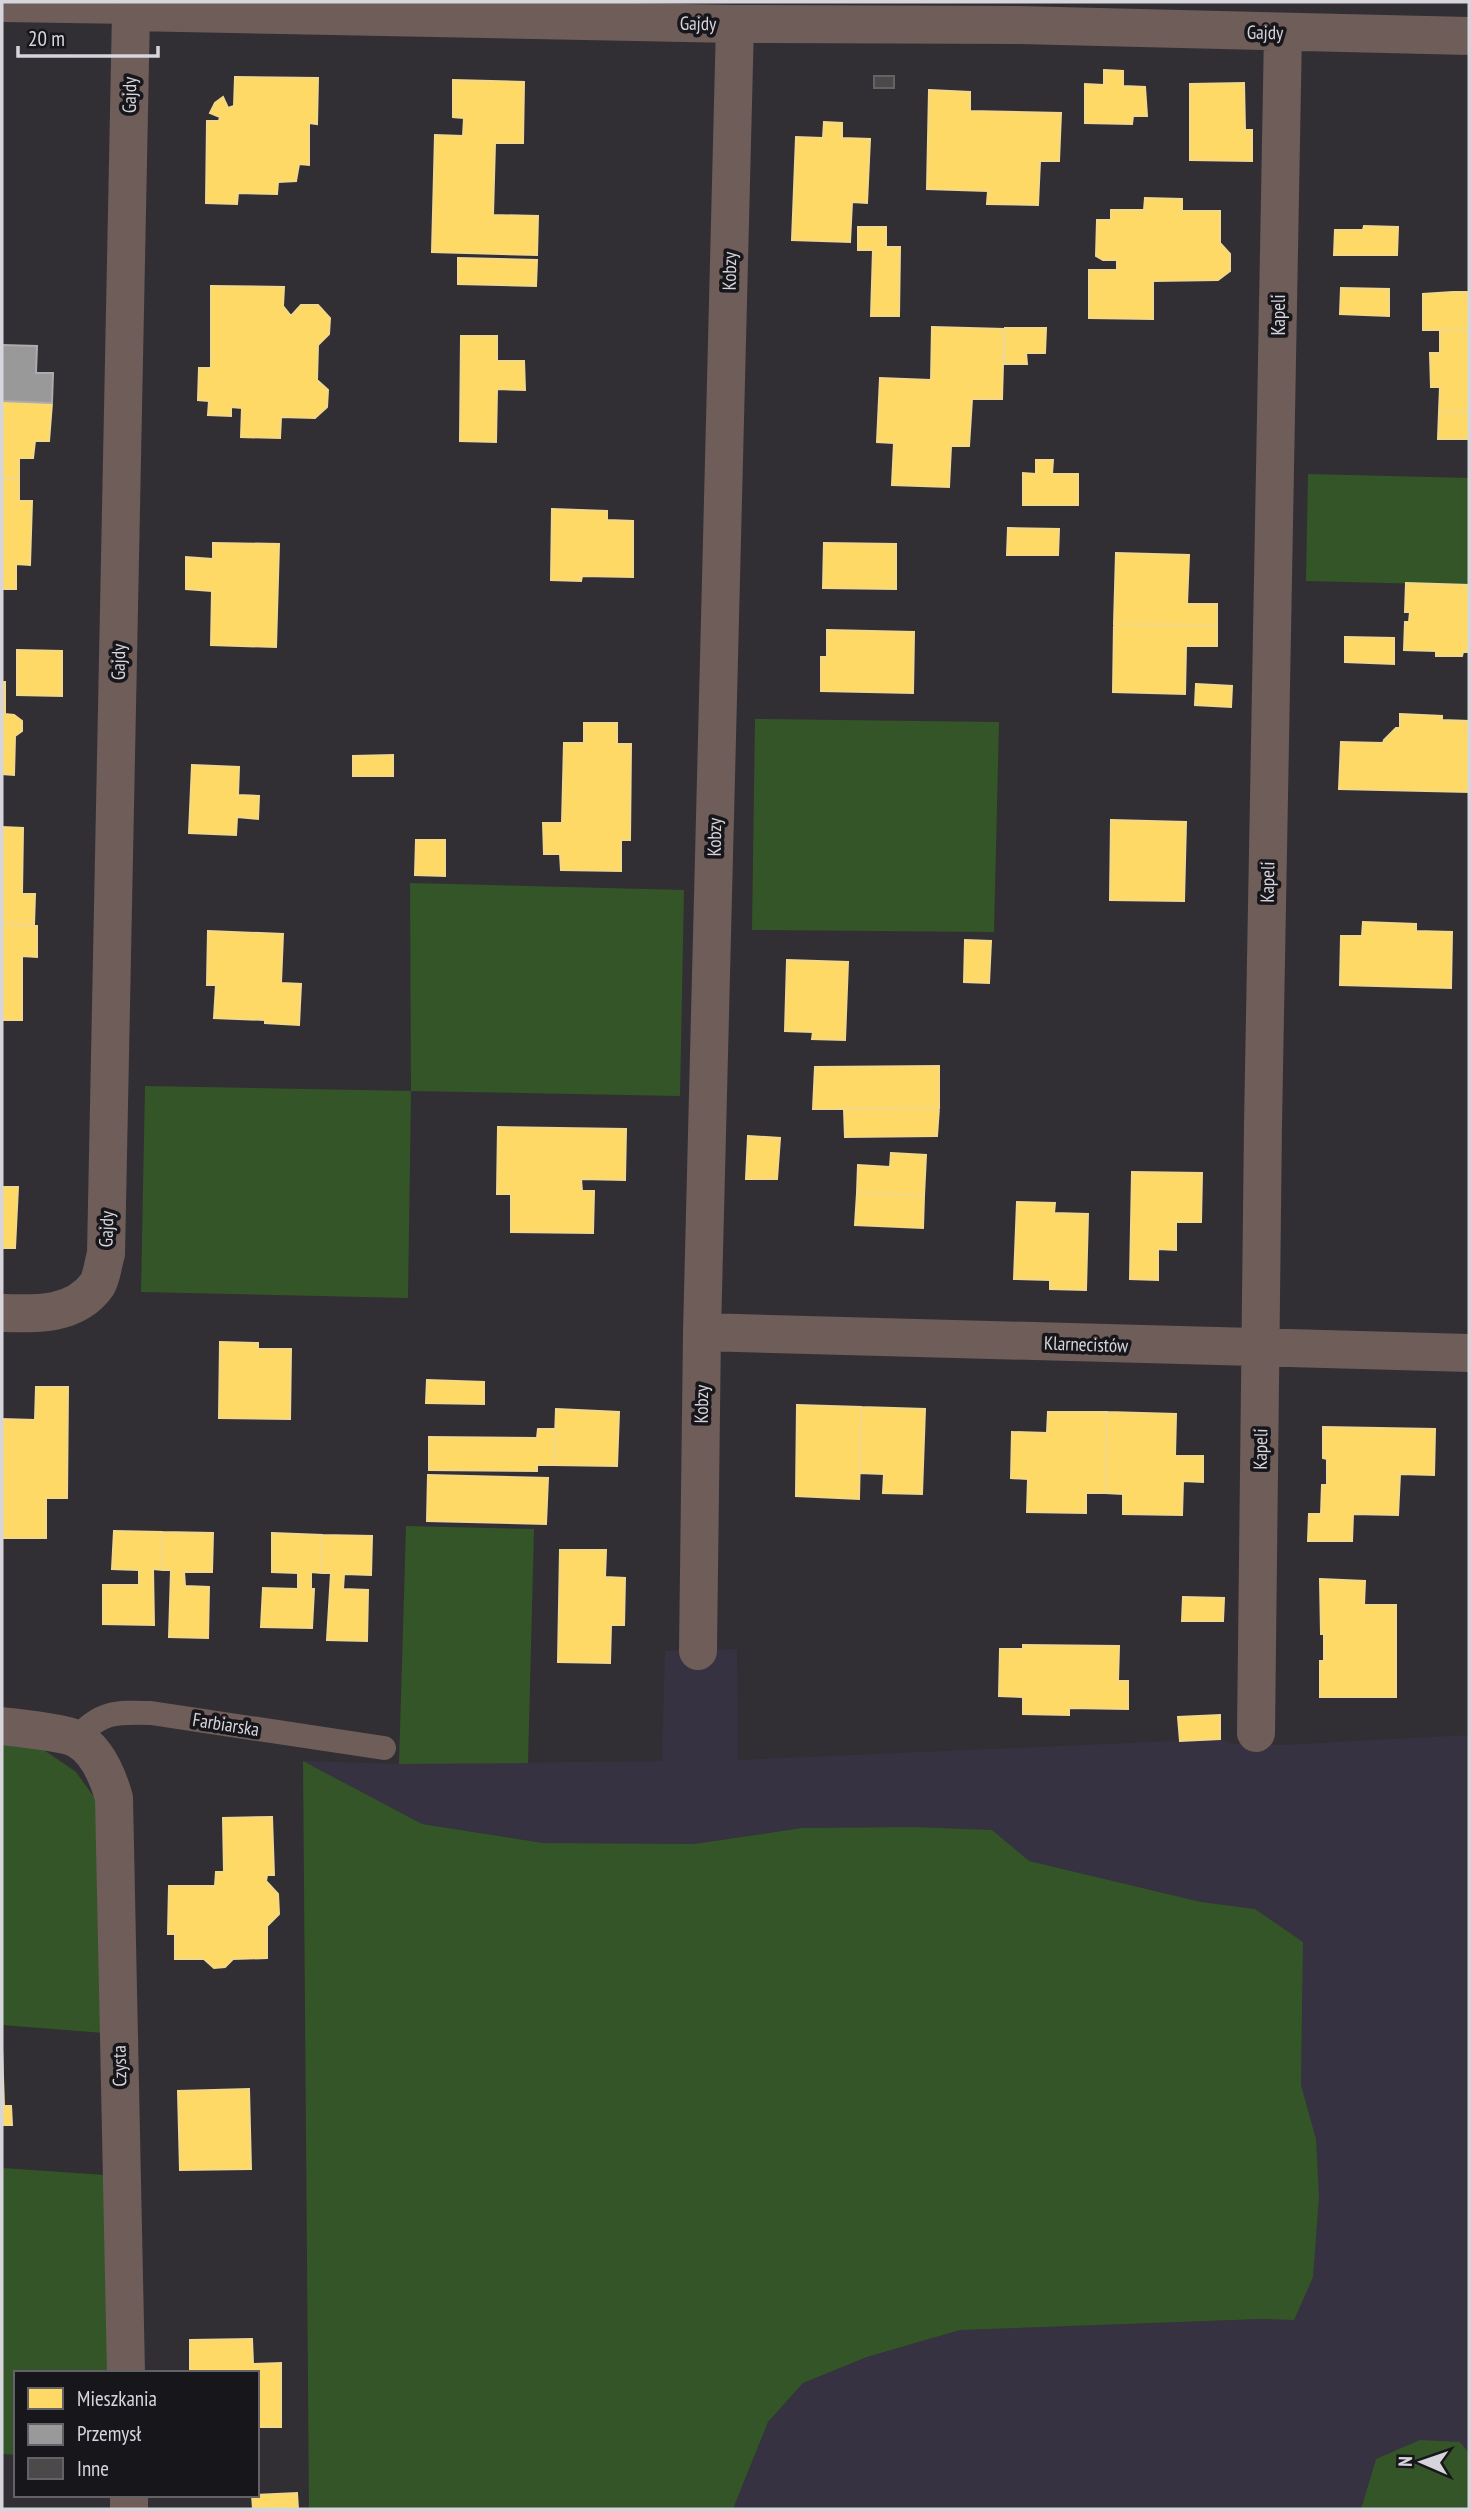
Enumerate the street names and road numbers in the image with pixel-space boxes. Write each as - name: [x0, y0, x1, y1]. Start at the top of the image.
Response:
- street label: Gajdy: [680, 11, 717, 35]
- street label: Gajdy: [1247, 20, 1284, 44]
- street label: Gajdy: [117, 76, 141, 113]
- street label: Kobzy: [717, 251, 741, 291]
- street label: Kapeli: [1266, 294, 1290, 336]
- street label: Gajdy: [106, 643, 130, 680]
- street label: Kobzy: [702, 817, 726, 857]
- street label: Kapeli: [1255, 861, 1279, 903]
- street label: Gajdy: [93, 1210, 119, 1248]
- street label: Klarnecistów: [1043, 1331, 1129, 1357]
- street label: Kobzy: [689, 1384, 713, 1424]
- street label: Kapeli: [1248, 1428, 1272, 1470]
- street label: Farbiarska: [191, 1707, 261, 1741]
- street label: Czysta: [107, 2045, 131, 2087]

